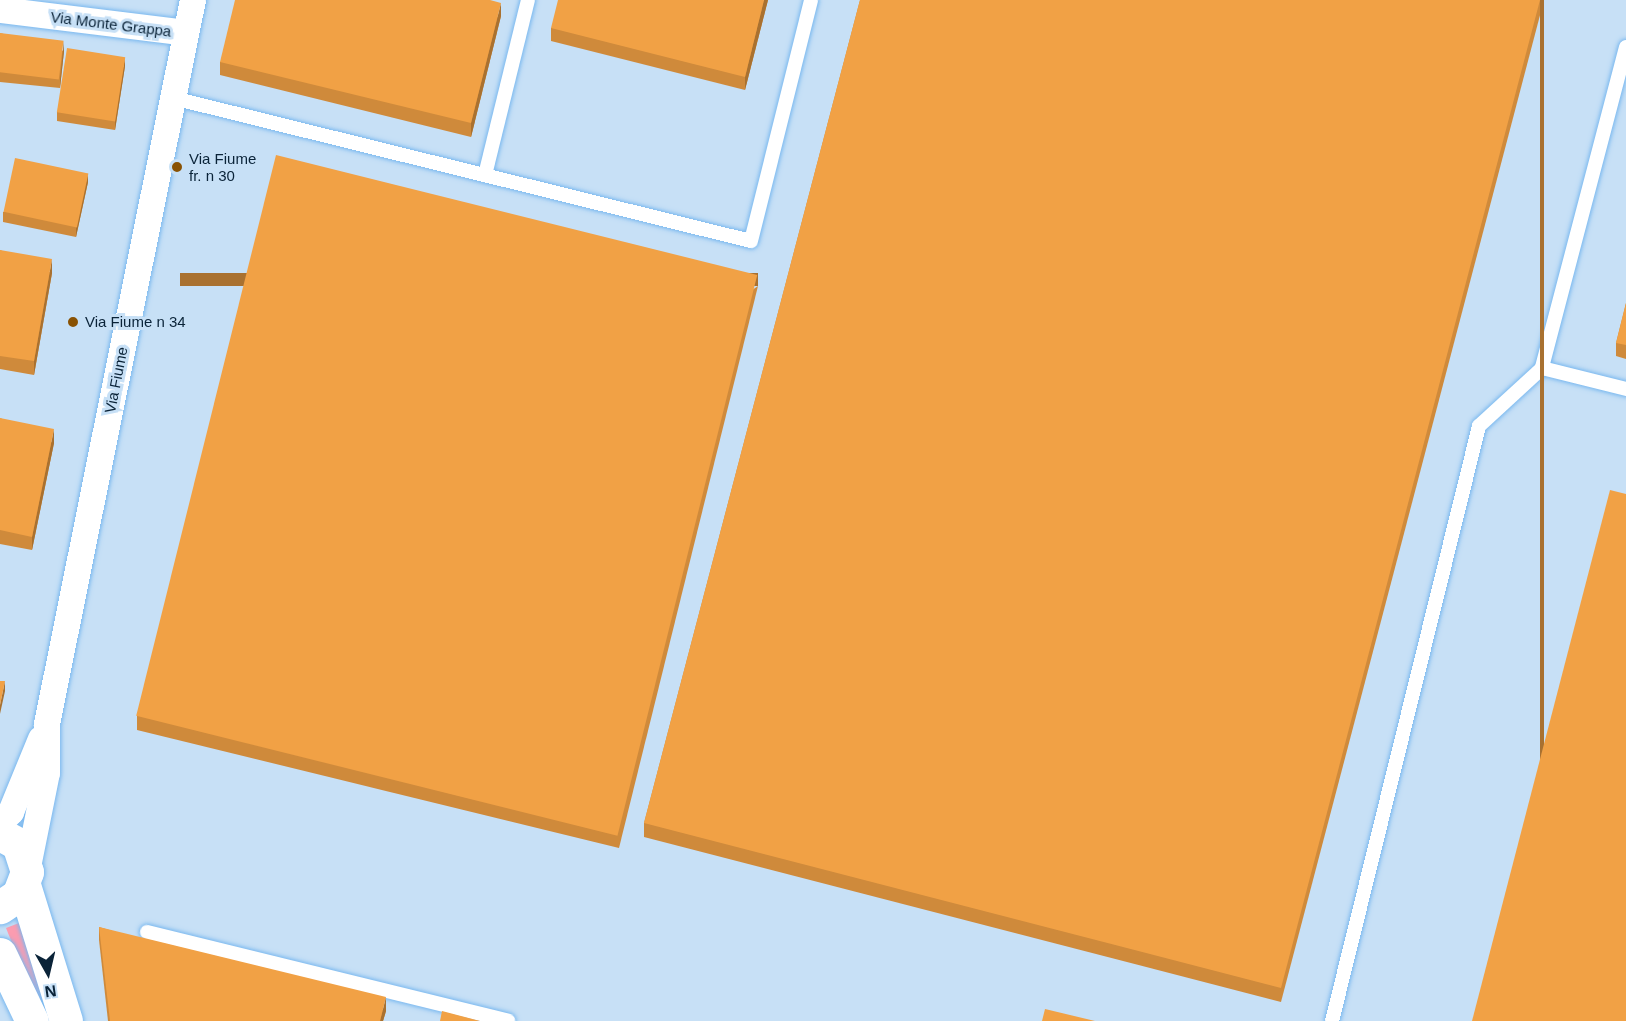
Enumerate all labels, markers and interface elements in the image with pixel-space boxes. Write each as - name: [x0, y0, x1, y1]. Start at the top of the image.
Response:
- street label: Via Monte Grappa: [50, 8, 172, 40]
- place label: Via Fiume fr. n 30: [189, 149, 256, 184]
- marker: Via Fiume fr. n 30: [170, 160, 184, 174]
- place label: Via Fiume n 34: [85, 313, 186, 331]
- marker: Via Fiume n 34: [66, 315, 80, 329]
- street label: Via Fiume: [101, 345, 131, 415]
- north arrow: [18, 943, 78, 1003]
- text: N: [44, 982, 57, 1001]

